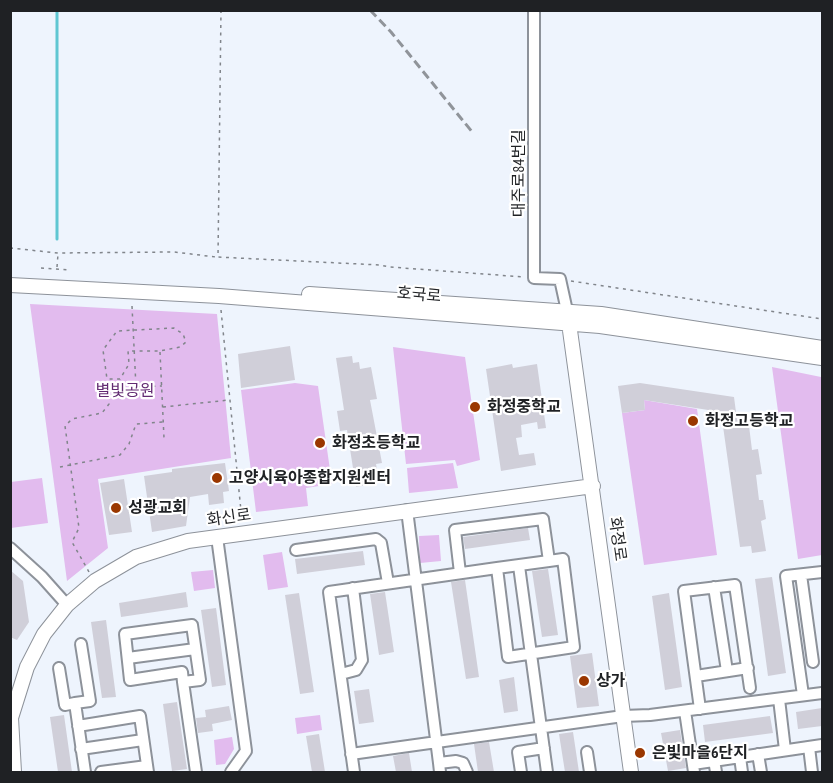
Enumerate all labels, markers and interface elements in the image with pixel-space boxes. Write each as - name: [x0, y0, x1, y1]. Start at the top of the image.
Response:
- street label: 대주로84번길: [509, 129, 529, 217]
- street label: 호국로: [396, 284, 442, 306]
- park label: 별빛공원: [96, 381, 154, 401]
- place label: 화정중학교: [487, 397, 561, 417]
- marker: 화정중학교: [468, 400, 482, 414]
- place label: 화정고등학교: [705, 411, 793, 431]
- marker: 화정고등학교: [686, 414, 700, 428]
- place label: 화정초등학교: [332, 433, 420, 453]
- marker: 화정초등학교: [313, 436, 327, 450]
- place label: 고양시육아종합지원센터: [229, 468, 391, 488]
- marker: 고양시육아종합지원센터: [210, 471, 224, 485]
- place label: 성광교회: [128, 498, 187, 518]
- marker: 성광교회: [109, 501, 123, 515]
- street label: 화신로: [206, 505, 252, 531]
- street label: 화정로: [604, 516, 630, 562]
- place label: 상가: [596, 671, 625, 691]
- marker: 상가: [577, 674, 591, 688]
- place label: 은빛마을6단지: [652, 743, 748, 763]
- marker: 은빛마을6단지: [633, 746, 647, 760]

